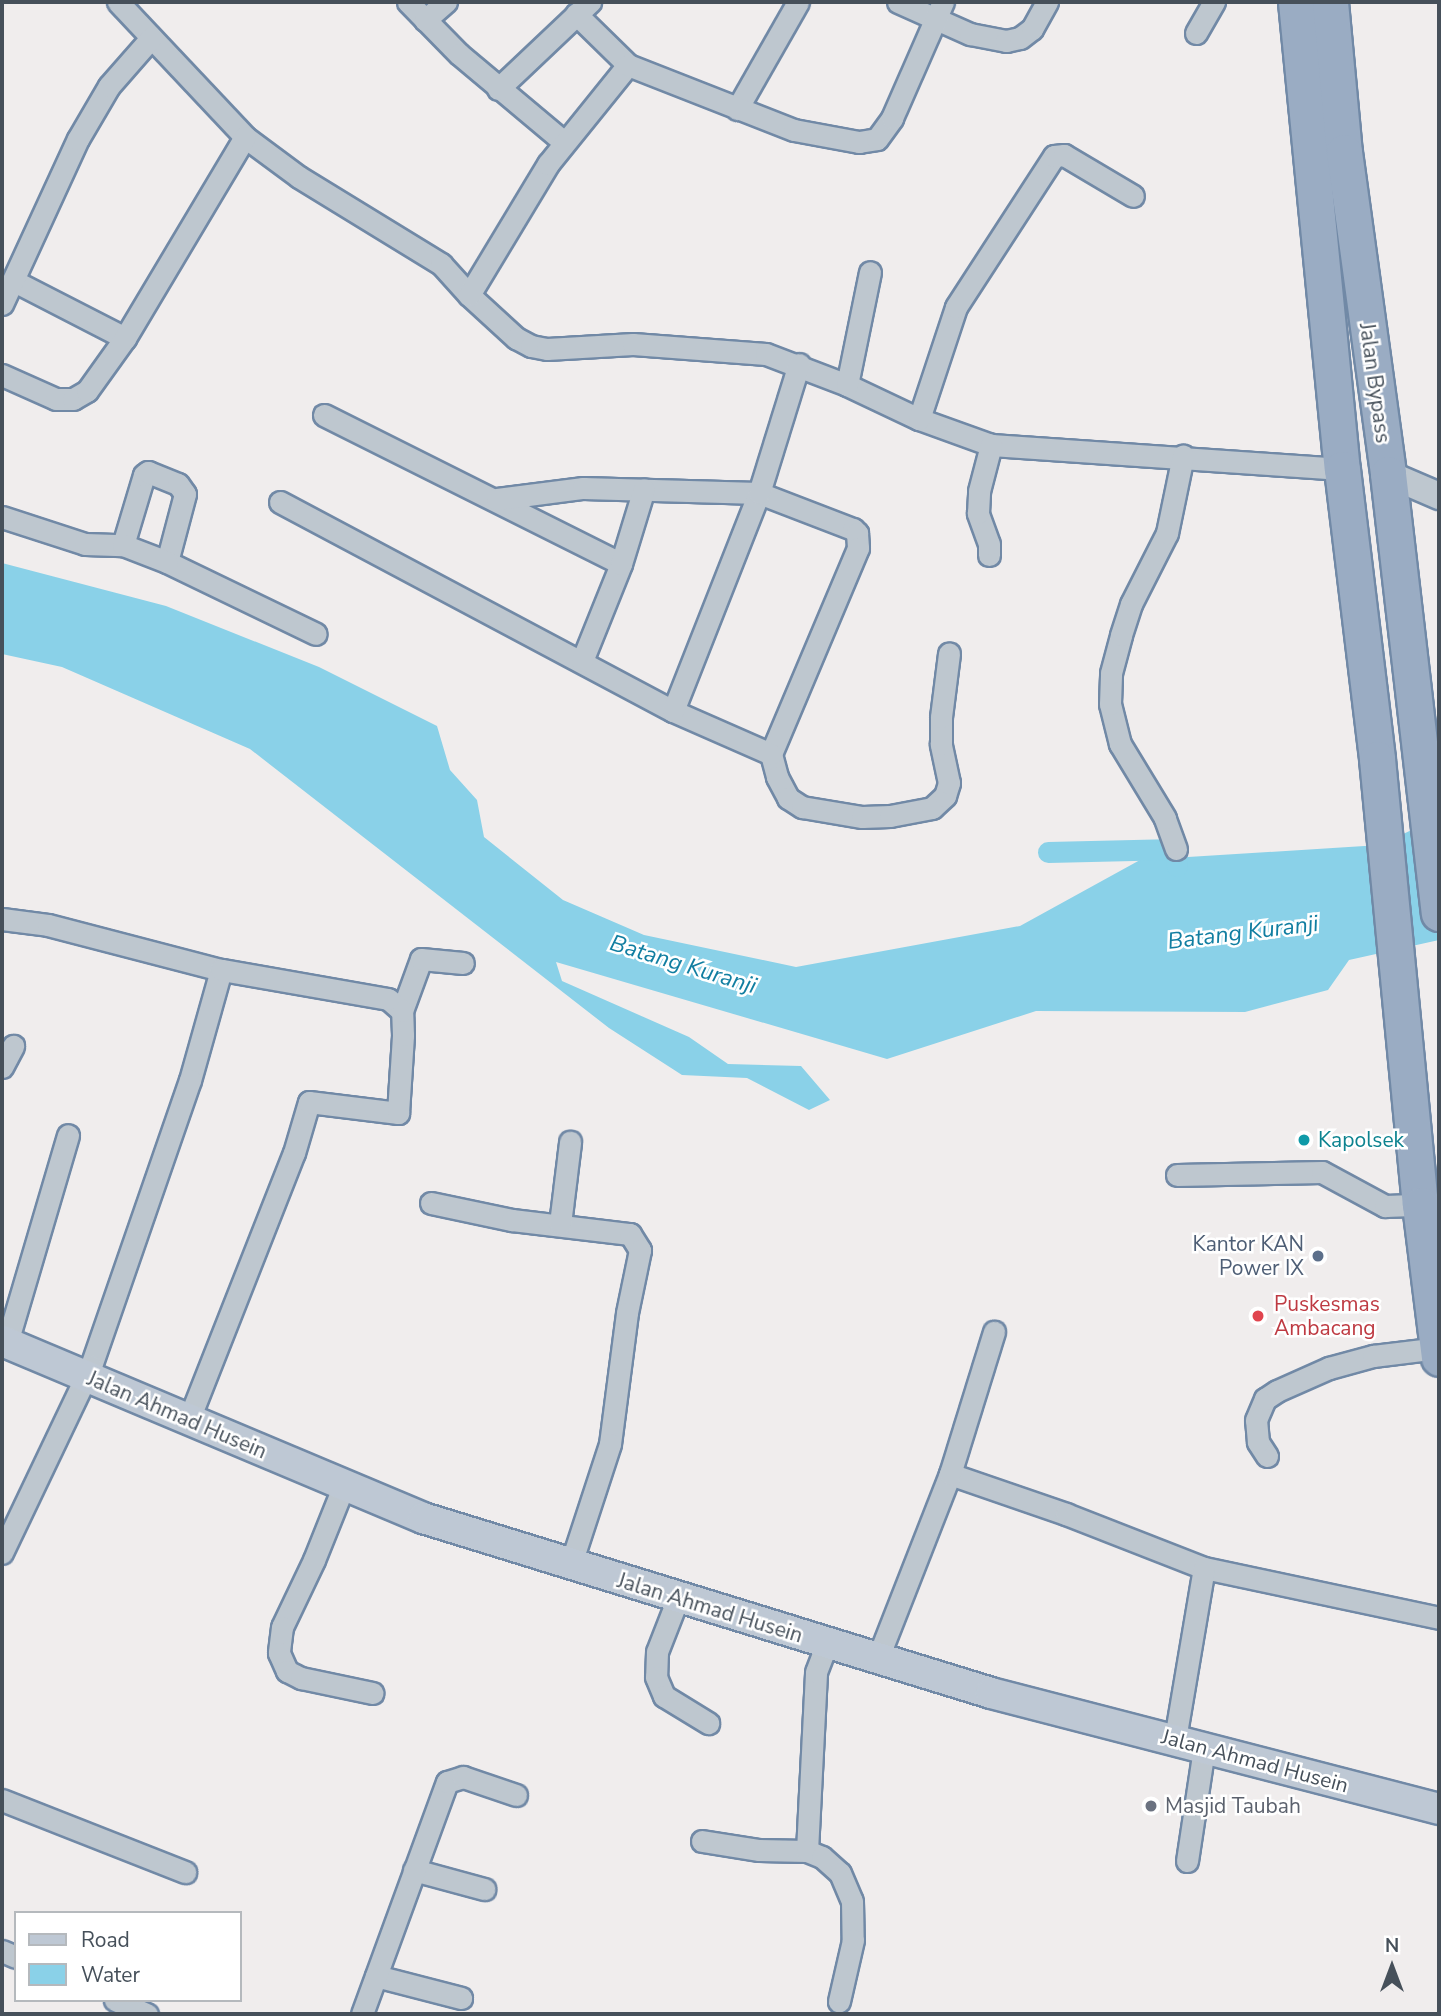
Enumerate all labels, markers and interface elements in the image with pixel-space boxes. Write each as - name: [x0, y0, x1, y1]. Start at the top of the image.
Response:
- street label: Jalan Bypass: [1354, 321, 1396, 445]
- water label: Batang Kuranji: [1166, 910, 1320, 956]
- water label: Batang Kuranji: [606, 930, 760, 1000]
- place label: Kapolsek: [1318, 1127, 1404, 1153]
- marker: Kapolsek: [1296, 1132, 1312, 1148]
- place label: Kantor KAN Power IX: [1193, 1231, 1304, 1281]
- marker: Kantor KAN Power IX: [1310, 1248, 1326, 1264]
- place label: Puskesmas Ambacang: [1274, 1291, 1380, 1341]
- marker: Puskesmas Ambacang: [1248, 1306, 1268, 1326]
- street label: Jalan Ahmad Husein: [84, 1366, 270, 1464]
- street label: Jalan Ahmad Husein: [614, 1568, 806, 1648]
- street label: Jalan Ahmad Husein: [1159, 1724, 1351, 1798]
- place label: Masjid Taubah: [1165, 1793, 1301, 1819]
- marker: Masjid Taubah: [1143, 1798, 1159, 1814]
- legend: [14, 1911, 242, 2002]
- text: Road: [81, 1926, 130, 1954]
- north arrow: [1357, 1932, 1427, 2002]
- text: N: [1385, 1933, 1399, 1959]
- text: Water: [81, 1961, 140, 1989]

